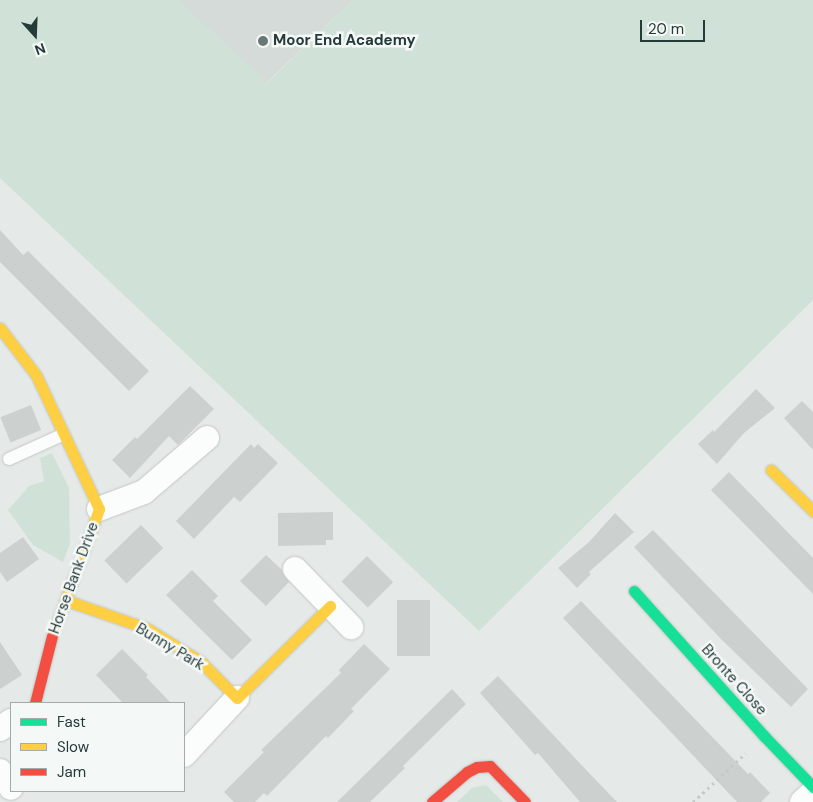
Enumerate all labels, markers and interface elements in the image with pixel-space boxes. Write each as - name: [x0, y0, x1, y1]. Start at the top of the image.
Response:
- north arrow: [10, 10, 60, 60]
- scale bar: [643, 10, 708, 42]
- text: 20 m: [648, 19, 684, 39]
- place label: Moor End Academy: [273, 32, 416, 50]
- marker: Moor End Academy: [257, 35, 269, 47]
- text: N: [32, 39, 48, 59]
- street label: Horse Bank Drive: [45, 520, 103, 636]
- street label: Bunny Park: [133, 620, 207, 674]
- street label: Bronte Close: [698, 641, 770, 719]
- legend: [10, 702, 185, 792]
- text: Fast: [57, 712, 86, 732]
- text: Slow: [57, 737, 89, 757]
- text: Jam: [57, 762, 86, 782]

